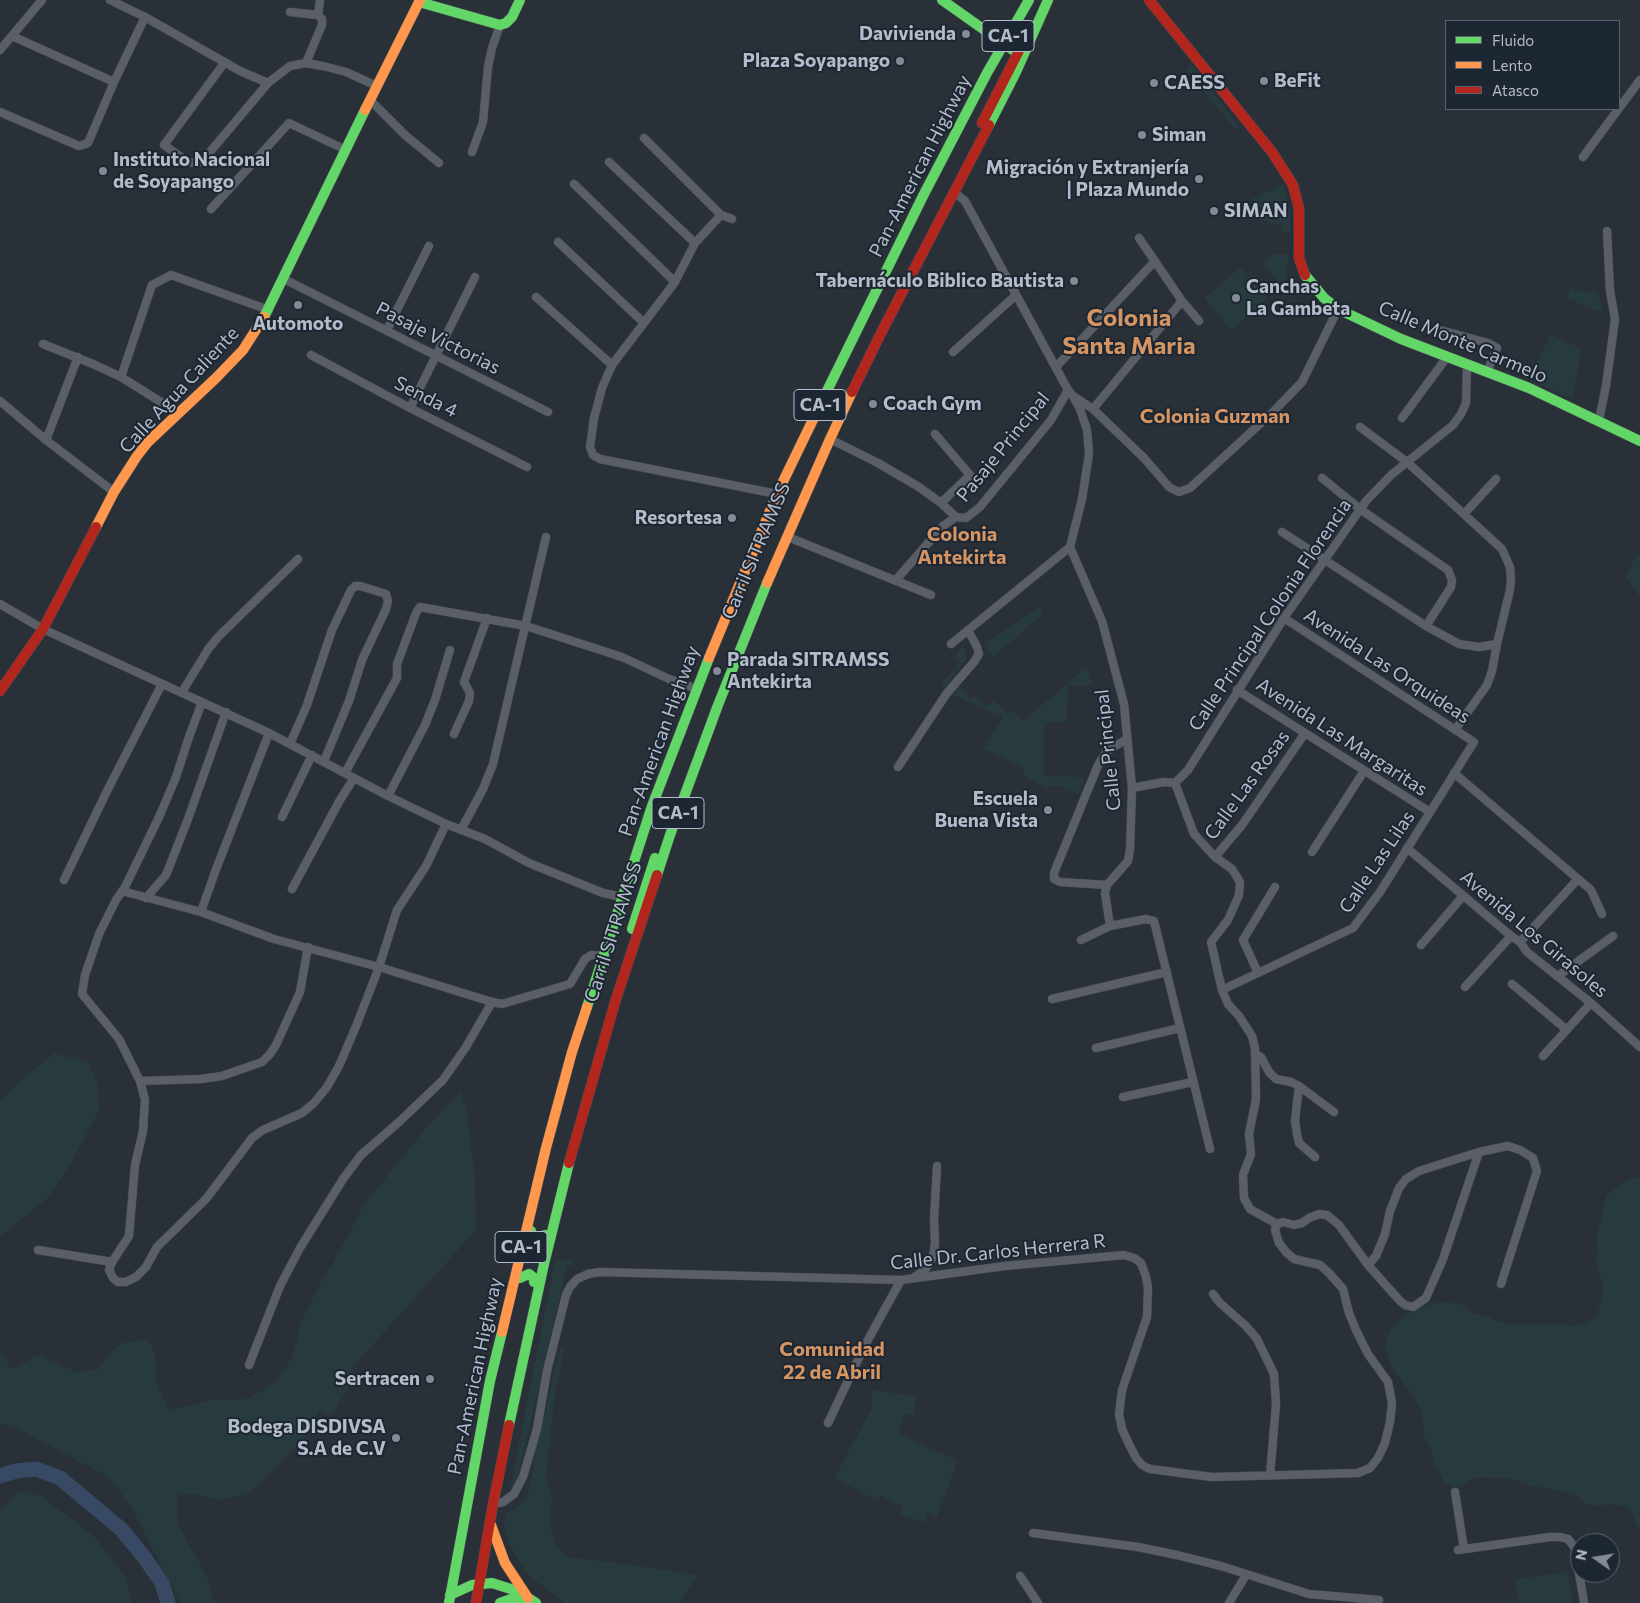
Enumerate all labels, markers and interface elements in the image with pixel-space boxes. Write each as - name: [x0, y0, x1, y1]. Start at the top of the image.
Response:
- road number: CA-1: [982, 20, 1034, 52]
- legend: [1445, 20, 1620, 110]
- place label: Davivienda: [859, 23, 956, 45]
- marker: Davivienda: [960, 28, 972, 40]
- text: Fluido: [1492, 31, 1534, 49]
- place label: Plaza Soyapango: [743, 50, 890, 72]
- marker: Plaza Soyapango: [894, 55, 906, 67]
- text: Lento: [1492, 56, 1532, 74]
- place label: BeFit: [1274, 70, 1321, 92]
- street label: Pan-American Highway: [864, 71, 976, 261]
- place label: CAESS: [1164, 72, 1225, 94]
- marker: BeFit: [1258, 75, 1270, 87]
- marker: CAESS: [1148, 77, 1160, 89]
- text: Atasco: [1492, 81, 1539, 99]
- place label: Siman: [1152, 124, 1206, 146]
- marker: Siman: [1136, 129, 1148, 141]
- place label: Instituto Nacional de Soyapango: [113, 149, 270, 193]
- place label: Migración y Extranjería | Plaza Mundo: [986, 157, 1189, 201]
- marker: Instituto Nacional de Soyapango: [97, 165, 109, 177]
- marker: Migración y Extranjería | Plaza Mundo: [1193, 173, 1205, 185]
- place label: SIMAN: [1224, 200, 1288, 222]
- marker: SIMAN: [1208, 205, 1220, 217]
- place label: Tabernáculo Biblico Bautista: [816, 270, 1064, 292]
- marker: Tabernáculo Biblico Bautista: [1068, 275, 1080, 287]
- place label: Canchas La Gambeta: [1246, 276, 1350, 320]
- marker: Canchas La Gambeta: [1230, 292, 1242, 304]
- street label: Calle Monte Carmelo: [1375, 296, 1551, 388]
- street label: Pasaje Victorias: [372, 297, 504, 379]
- marker: Automoto: [292, 299, 304, 311]
- district label: Colonia Santa Maria: [1062, 304, 1196, 360]
- place label: Automoto: [253, 313, 343, 335]
- street label: Calle Agua Caliente: [115, 322, 243, 458]
- street label: Senda 4: [391, 371, 461, 423]
- street label: Pasaje Principal: [952, 388, 1054, 506]
- road number: CA-1: [794, 390, 846, 420]
- place label: Coach Gym: [883, 393, 982, 415]
- marker: Coach Gym: [867, 398, 879, 410]
- district label: Colonia Guzman: [1140, 404, 1290, 428]
- street label: Carril SITRAMSS: [717, 479, 795, 623]
- street label: Calle Principal Colonia Florencia: [1184, 495, 1356, 735]
- place label: Resortesa: [635, 507, 722, 529]
- marker: Resortesa: [726, 512, 738, 524]
- district label: Colonia Antekirta: [917, 522, 1007, 569]
- street label: Avenida Las Orquideas: [1299, 604, 1475, 728]
- street label: Pan-American Highway: [614, 643, 704, 839]
- place label: Parada SITRAMSS Antekirta: [727, 649, 889, 693]
- marker: Parada SITRAMSS Antekirta: [711, 665, 723, 677]
- street label: Avenida Las Margaritas: [1252, 673, 1432, 801]
- street label: Calle Principal: [1090, 688, 1126, 812]
- street label: Calle Las Rosas: [1200, 726, 1294, 844]
- place label: Escuela Buena Vista: [934, 788, 1038, 832]
- road number: CA-1: [652, 798, 704, 828]
- marker: Escuela Buena Vista: [1042, 804, 1054, 816]
- street label: Calle Las Lilas: [1334, 806, 1420, 918]
- street label: Carril SITRAMSS: [580, 859, 646, 1005]
- street label: Avenida Los Girasoles: [1455, 865, 1613, 1003]
- street label: Calle Dr. Carlos Herrera R: [889, 1229, 1107, 1275]
- road number: CA-1: [495, 1232, 547, 1262]
- street label: Pan-American Highway: [443, 1275, 507, 1477]
- district label: Comunidad 22 de Abril: [779, 1337, 885, 1384]
- place label: Sertracen: [335, 1368, 420, 1390]
- marker: Sertracen: [424, 1373, 436, 1385]
- place label: Bodega DISDIVSA S.A de C.V: [228, 1416, 386, 1460]
- marker: Bodega DISDIVSA S.A de C.V: [390, 1432, 402, 1444]
- north arrow: [1570, 1533, 1620, 1583]
- text: N: [1571, 1548, 1590, 1562]

